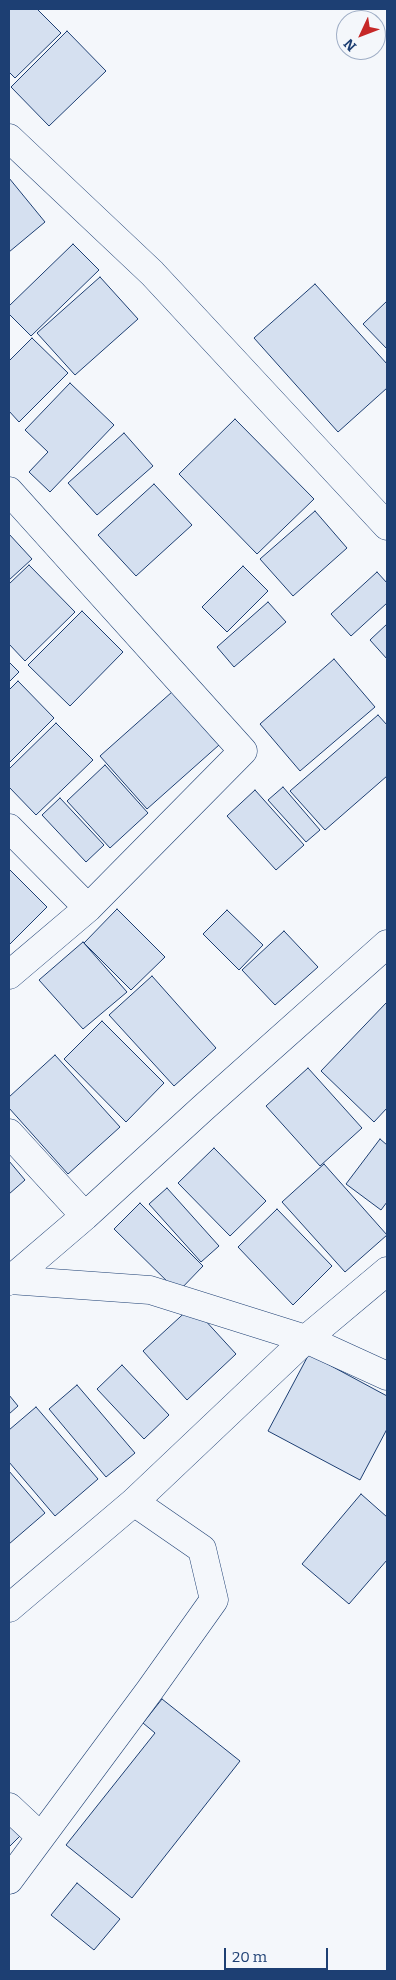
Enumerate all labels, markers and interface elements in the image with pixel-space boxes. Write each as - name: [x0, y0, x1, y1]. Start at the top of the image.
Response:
- north arrow: [336, 10, 386, 60]
- text: N: [340, 35, 360, 55]
- scale bar: [226, 1938, 330, 1970]
- text: 20 m: [232, 1948, 267, 1966]

